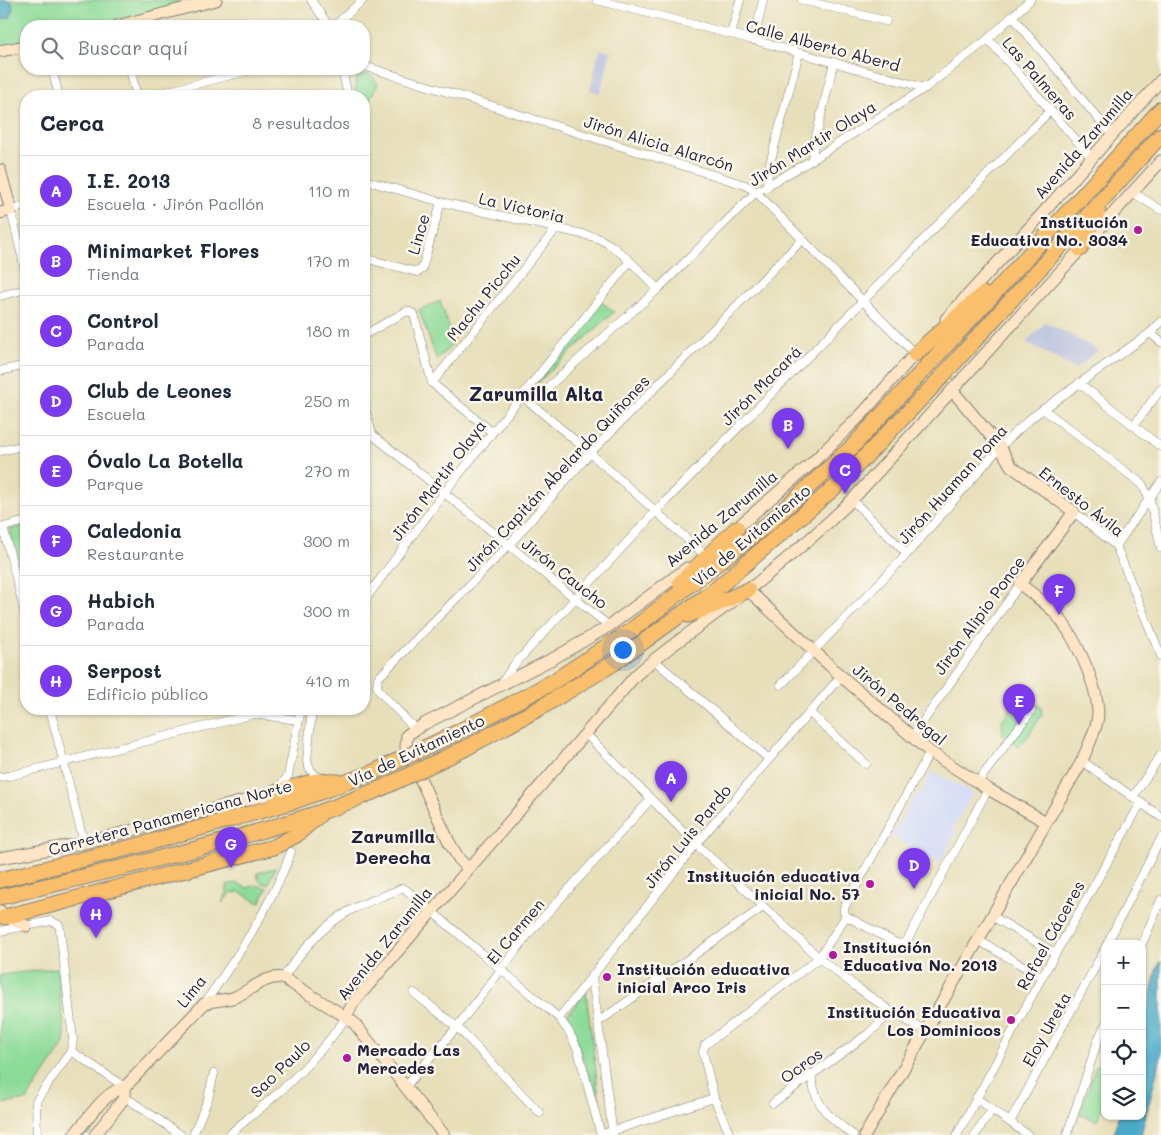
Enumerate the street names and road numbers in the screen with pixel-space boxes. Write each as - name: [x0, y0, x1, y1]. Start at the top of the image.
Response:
- street label: Calle Alberto Aberd: [744, 14, 902, 76]
- street label: Las Palmeras: [998, 32, 1082, 124]
- street label: Avenida Zarumilla: [1029, 83, 1137, 203]
- street label: Jirón Martir Olaya: [745, 95, 879, 191]
- street label: Jirón Alicia Alarcón: [582, 110, 736, 176]
- street label: La Victoria: [477, 187, 567, 227]
- street label: Lince: [402, 211, 434, 257]
- street label: Machu Picchu: [441, 249, 525, 345]
- street label: Jirón Macará: [716, 340, 806, 430]
- street label: Jirón Capitán Abelardo Quiñones: [460, 370, 654, 576]
- street label: Jirón Martir Olaya: [386, 415, 490, 545]
- street label: Jirón Huaman Poma: [893, 420, 1011, 548]
- street label: Ernesto Ávila: [1035, 461, 1129, 541]
- street label: Avenida Zarumilla: [661, 465, 781, 571]
- street label: Vía de Evitamiento: [688, 479, 814, 591]
- street label: Jirón Caucho: [518, 533, 612, 613]
- street label: Jirón Alipio Ponce: [929, 551, 1029, 679]
- street label: Jirón Pedregal: [849, 659, 951, 749]
- street label: Vía de Evitamiento: [344, 709, 488, 791]
- street label: Carretera Panamericana Norte: [46, 774, 294, 860]
- street label: Jirón Luis Pardo: [639, 780, 735, 892]
- street label: Rafael Cáceres: [1011, 877, 1089, 993]
- street label: Avenida Zarumilla: [332, 882, 436, 1004]
- street label: El Carmen: [481, 894, 549, 968]
- street label: Lima: [171, 970, 211, 1012]
- street label: Eloy Ureta: [1017, 988, 1075, 1070]
- street label: Sao Paulo: [246, 1034, 314, 1102]
- street label: Ocros: [776, 1043, 826, 1087]

